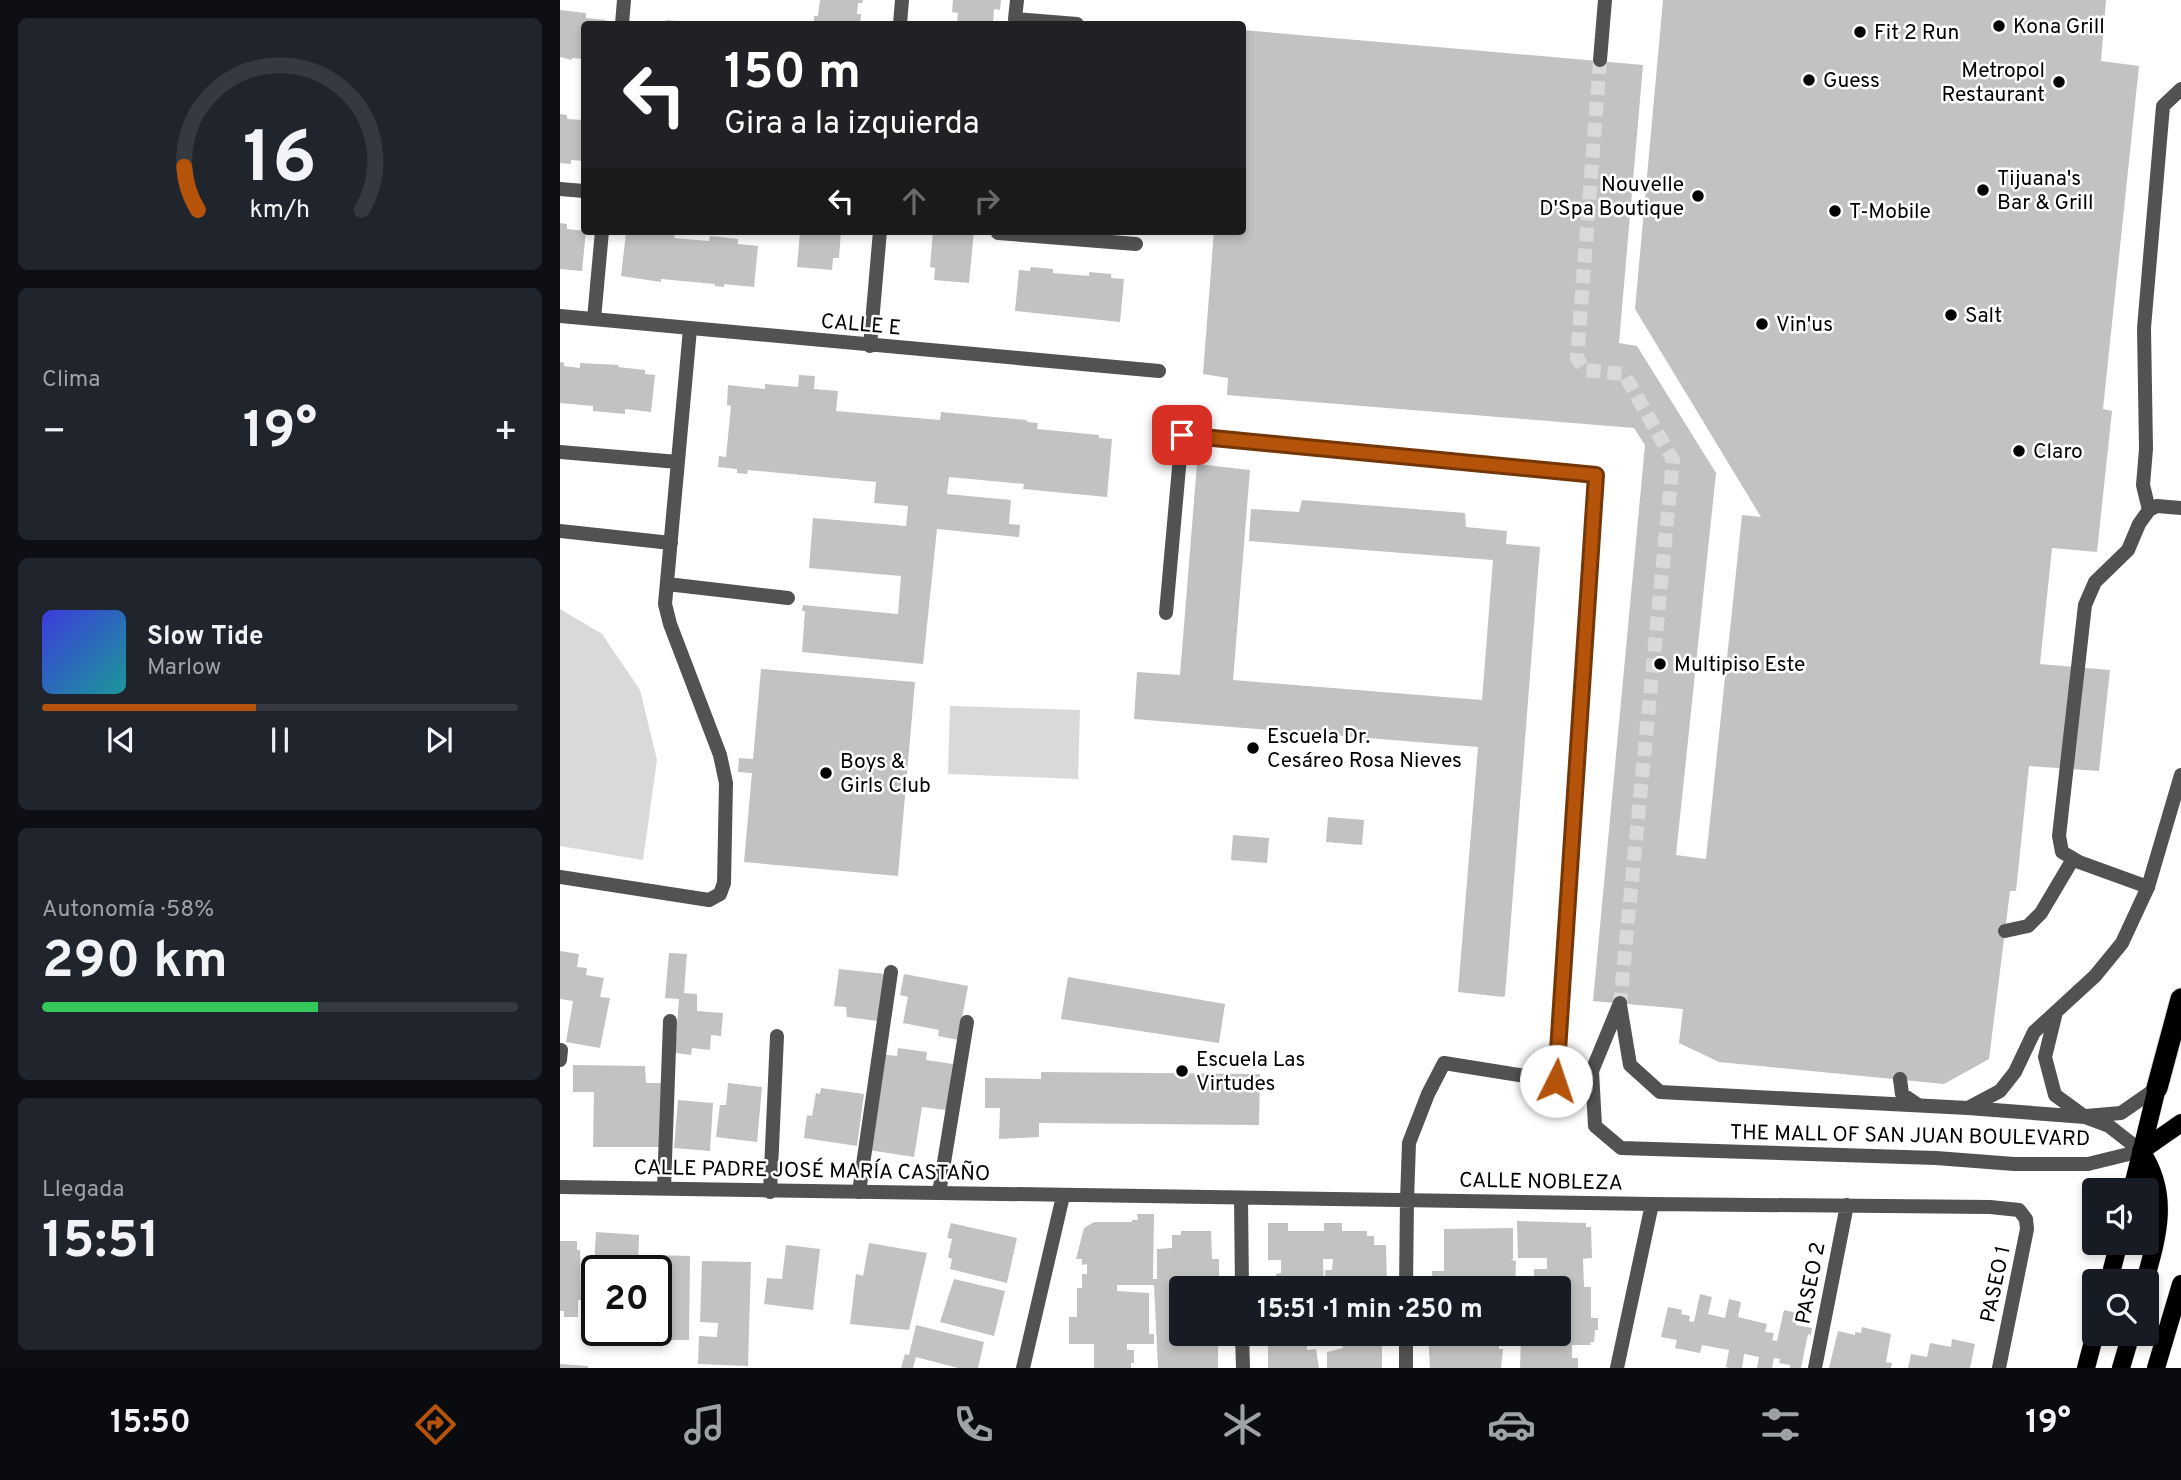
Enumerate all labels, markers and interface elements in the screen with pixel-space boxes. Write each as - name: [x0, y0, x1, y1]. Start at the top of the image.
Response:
- place label: Kona Grill: [2013, 14, 2105, 41]
- marker: Kona Grill: [1991, 18, 2007, 34]
- place label: Fit 2 Run: [1874, 20, 1959, 47]
- marker: Fit 2 Run: [1852, 24, 1868, 40]
- text: 150 m: [724, 44, 861, 106]
- icon: left: [609, 49, 700, 140]
- place label: Metropol Restaurant: [1942, 58, 2045, 109]
- place label: Guess: [1823, 68, 1880, 95]
- marker: Guess: [1801, 72, 1817, 88]
- marker: Metropol Restaurant: [2051, 74, 2067, 90]
- text: Gira a la izquierda: [724, 105, 980, 145]
- text: 16: [243, 116, 317, 208]
- place label: Tijuana's Bar & Grill: [1997, 166, 2093, 217]
- place label: Nouvelle D'Spa Boutique: [1539, 172, 1684, 223]
- icon: left: [822, 182, 860, 220]
- icon: ahead: [895, 182, 933, 220]
- icon: right: [968, 182, 1006, 220]
- marker: Tijuana's Bar & Grill: [1975, 182, 1991, 198]
- marker: Nouvelle D'Spa Boutique: [1690, 188, 1706, 204]
- text: km/h: [250, 195, 310, 227]
- place label: T-Mobile: [1849, 199, 1931, 226]
- marker: T-Mobile: [1827, 203, 1843, 219]
- place label: Salt: [1965, 303, 2002, 330]
- marker: Salt: [1943, 307, 1959, 323]
- street label: CALLE E: [820, 309, 902, 342]
- place label: Vin'us: [1776, 312, 1833, 339]
- marker: Vin'us: [1754, 316, 1770, 332]
- text: Clima: [42, 366, 100, 395]
- text: 19°: [243, 400, 317, 466]
- pin: [1152, 405, 1212, 465]
- text: −: [42, 409, 67, 458]
- text: +: [493, 409, 518, 458]
- icon: arrive: [1163, 416, 1201, 454]
- place label: Claro: [2033, 439, 2083, 466]
- marker: Claro: [2011, 443, 2027, 459]
- text: Slow Tide: [147, 621, 264, 654]
- place label: Multipiso Este: [1674, 652, 1805, 679]
- text: Marlow: [147, 654, 221, 683]
- marker: Multipiso Este: [1652, 656, 1668, 672]
- icon: previous: [102, 721, 140, 759]
- icon: pause: [261, 721, 299, 759]
- icon: next: [420, 721, 458, 759]
- place label: Escuela Dr. Cesáreo Rosa Nieves: [1267, 724, 1462, 775]
- marker: Escuela Dr. Cesáreo Rosa Nieves: [1245, 740, 1261, 756]
- place label: Boys & Girls Club: [840, 749, 931, 800]
- marker: Boys & Girls Club: [818, 765, 834, 781]
- text: Autonomía · 58%: [42, 896, 214, 925]
- text: 290 km: [42, 930, 228, 996]
- position arrow: [1519, 1044, 1593, 1118]
- place label: Escuela Las Virtudes: [1196, 1047, 1305, 1098]
- marker: Escuela Las Virtudes: [1174, 1063, 1190, 1079]
- street label: THE MALL OF SAN JUAN BOULEVARD: [1730, 1120, 2090, 1153]
- street label: CALLE PADRE JOSÉ MARÍA CASTAÑO: [633, 1154, 990, 1188]
- street label: CALLE NOBLEZA: [1459, 1168, 1623, 1197]
- text: Llegada: [42, 1176, 124, 1205]
- map controls: [2082, 1178, 2159, 1346]
- button: sound: [2082, 1178, 2159, 1255]
- text: 15:51: [42, 1210, 160, 1276]
- street label: PASEO 2: [1790, 1240, 1833, 1327]
- street label: PASEO 1: [1975, 1243, 2018, 1325]
- speed limit sign: 20: [581, 1255, 672, 1346]
- button: search: [2082, 1269, 2159, 1346]
- text: 15:51 · 1 min · 250 m: [1257, 1294, 1483, 1327]
- icon: directions: [411, 1400, 460, 1449]
- icon: music: [680, 1400, 729, 1449]
- icon: phone: [949, 1400, 998, 1449]
- icon: climate: [1218, 1400, 1267, 1449]
- icon: car: [1487, 1400, 1536, 1449]
- icon: filters: [1756, 1400, 1805, 1449]
- text: 15:50: [110, 1404, 191, 1444]
- text: 19°: [2025, 1404, 2071, 1444]

